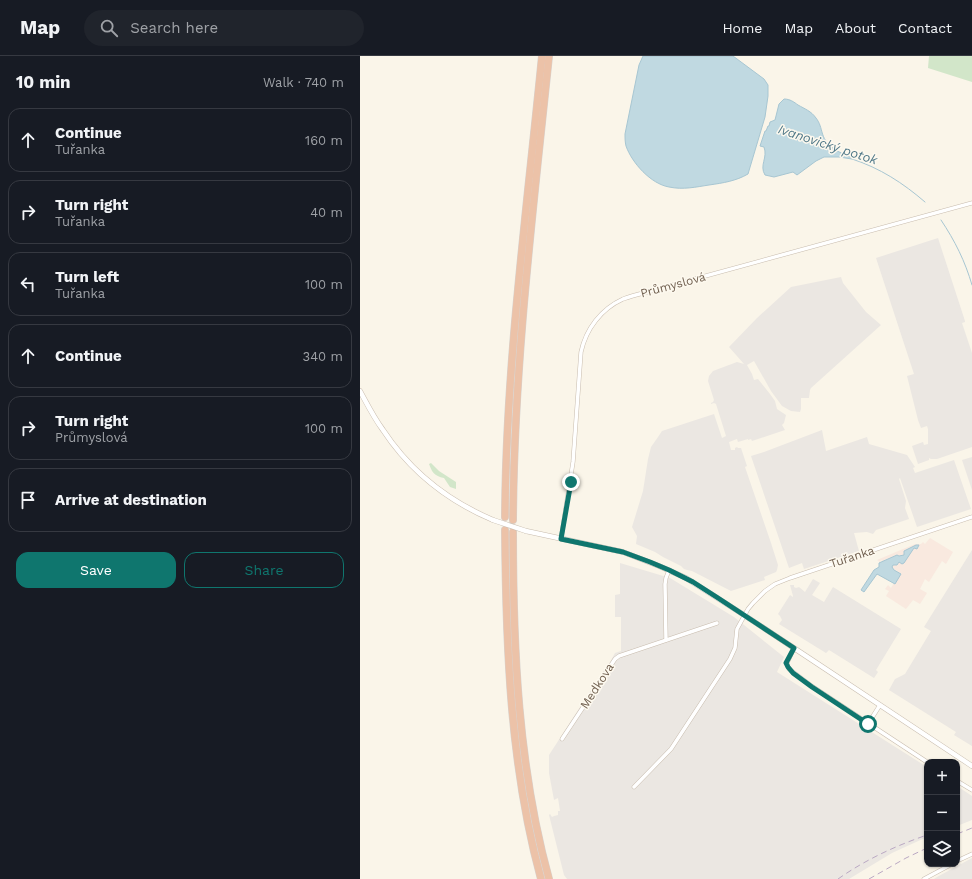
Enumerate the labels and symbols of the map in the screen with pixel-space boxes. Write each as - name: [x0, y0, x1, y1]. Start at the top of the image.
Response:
- water label: Ivanovický potok: [776, 121, 880, 168]
- street label: Průmyslová: [639, 270, 707, 300]
- route end: [562, 473, 580, 491]
- street label: Tuřanka: [828, 543, 876, 571]
- street label: Medkova: [577, 661, 617, 711]
- route start: [859, 715, 877, 733]

